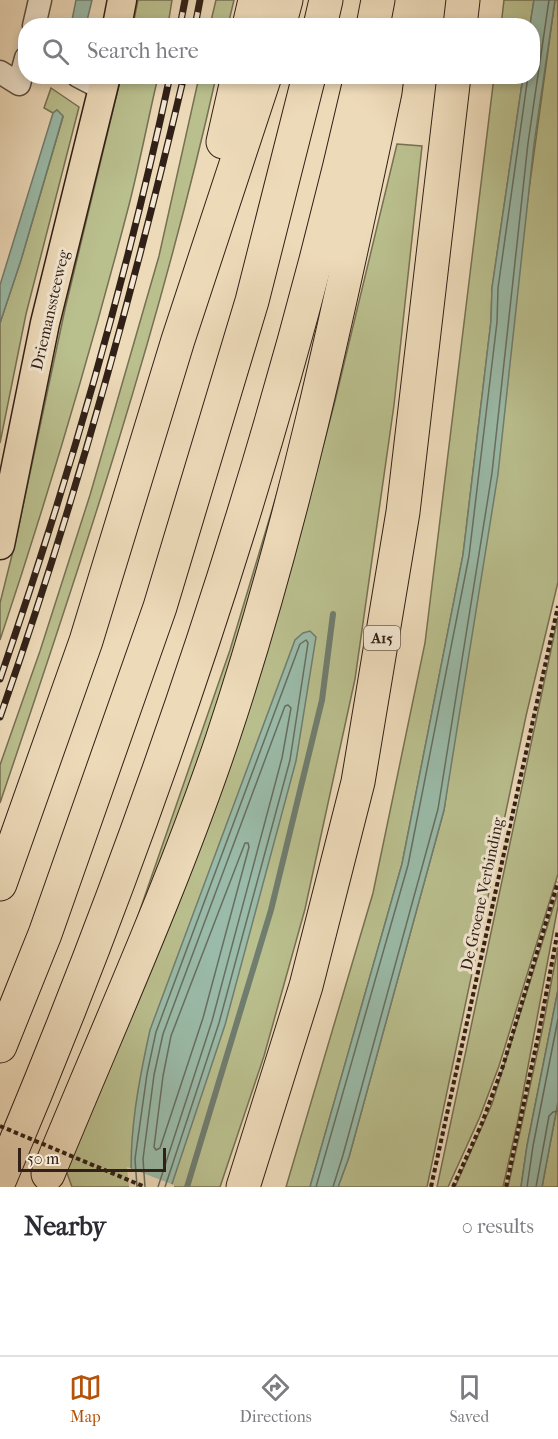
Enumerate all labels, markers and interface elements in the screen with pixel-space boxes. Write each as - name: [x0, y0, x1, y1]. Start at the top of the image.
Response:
- search box: [18, 18, 540, 84]
- icon: search: [39, 35, 72, 68]
- text: Search here: [87, 38, 199, 64]
- street label: Driemanssteeweg: [27, 248, 73, 372]
- road number: A15: [364, 626, 400, 650]
- street label: De Groene Verbinding: [457, 815, 508, 972]
- scale bar: [18, 1145, 166, 1172]
- text: 50 m: [27, 1149, 59, 1168]
- text: Nearby: [24, 1211, 106, 1242]
- text: 0 results: [462, 1215, 534, 1238]
- tab: Map: [69, 1371, 102, 1426]
- tab: Directions: [240, 1371, 312, 1426]
- tab: Saved: [449, 1371, 489, 1426]

